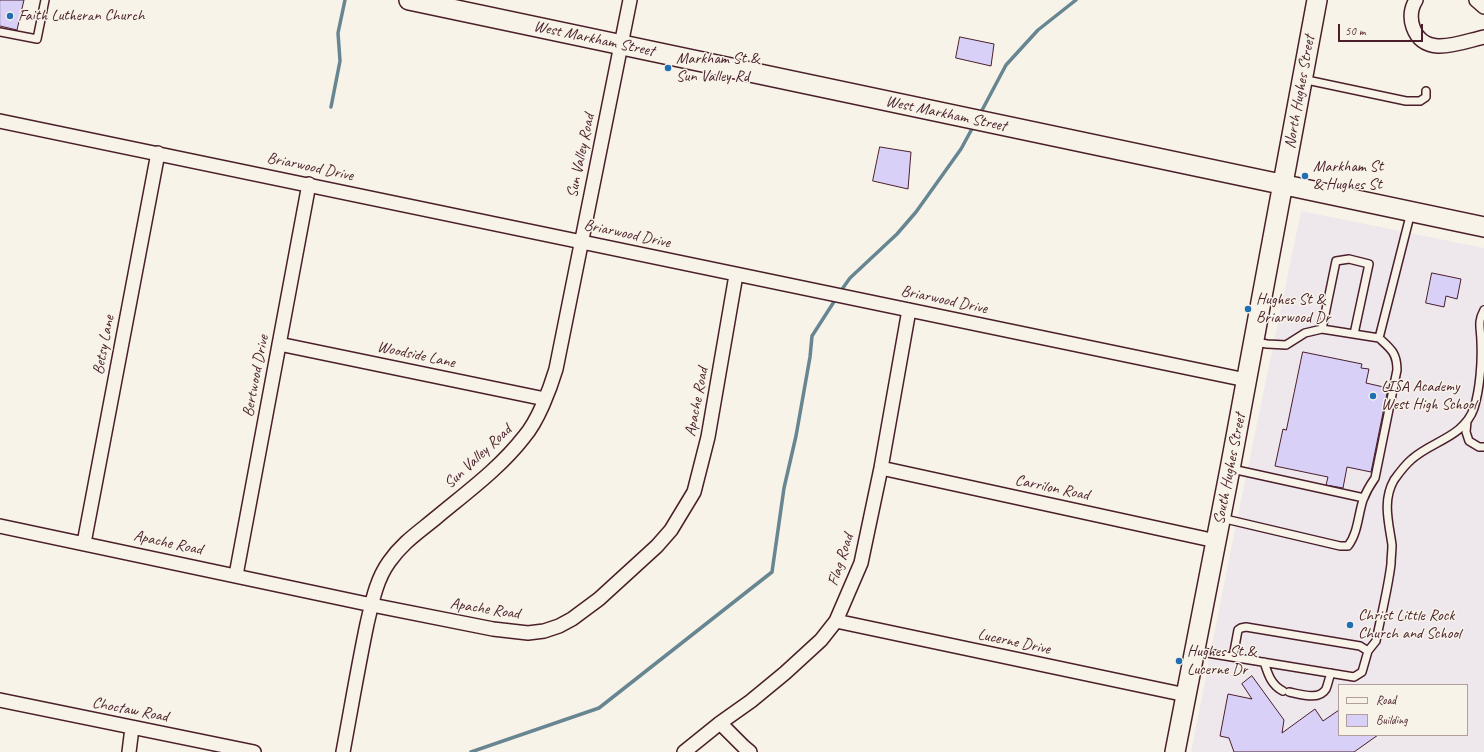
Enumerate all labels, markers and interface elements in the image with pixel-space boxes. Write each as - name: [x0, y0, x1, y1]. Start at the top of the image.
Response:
- place label: Faith Lutheran Church: [18, 6, 144, 26]
- marker: Faith Lutheran Church: [5, 11, 15, 21]
- scale bar: [1340, 16, 1425, 42]
- street label: West Markham Street: [532, 17, 656, 61]
- text: 50 m: [1345, 23, 1365, 39]
- street label: North Hughes Street: [1281, 34, 1319, 150]
- place label: Markham St & Sun Valley Rd: [676, 49, 759, 87]
- marker: Markham St & Sun Valley Rd: [663, 63, 673, 73]
- street label: West Markham Street: [884, 92, 1008, 136]
- street label: Sun Valley Road: [563, 112, 599, 200]
- street label: Briarwood Drive: [265, 148, 355, 186]
- place label: Markham St & Hughes St: [1313, 157, 1383, 195]
- marker: Markham St & Hughes St: [1300, 171, 1310, 181]
- street label: Briarwood Drive: [582, 215, 672, 253]
- street label: Briarwood Drive: [899, 281, 989, 319]
- place label: Hughes St & Briarwood Dr: [1256, 290, 1330, 328]
- marker: Hughes St & Briarwood Dr: [1243, 304, 1253, 314]
- street label: Betsy Lane: [89, 314, 119, 376]
- street label: Bertwood Drive: [239, 333, 273, 419]
- street label: Woodside Lane: [375, 337, 457, 373]
- street label: Apache Road: [681, 366, 713, 438]
- place label: LISA Academy West High School: [1381, 377, 1476, 415]
- marker: LISA Academy West High School: [1368, 391, 1378, 401]
- street label: South Hughes Street: [1210, 412, 1250, 526]
- street label: Sun Valley Road: [440, 421, 516, 493]
- street label: Carrilon Road: [1013, 471, 1091, 505]
- street label: Apache Road: [132, 526, 204, 560]
- street label: Flag Road: [824, 532, 858, 588]
- street label: Apache Road: [449, 594, 521, 624]
- place label: Christ Little Rock Church and School: [1358, 606, 1461, 644]
- marker: Christ Little Rock Church and School: [1345, 620, 1355, 630]
- street label: Lucerne Drive: [976, 625, 1052, 659]
- place label: Hughes St & Lucerne Dr: [1187, 642, 1256, 680]
- marker: Hughes St & Lucerne Dr: [1174, 656, 1184, 666]
- legend: [1338, 684, 1468, 736]
- text: Road: [1376, 692, 1396, 708]
- street label: Choctaw Road: [90, 693, 170, 727]
- text: Building: [1376, 712, 1408, 728]

